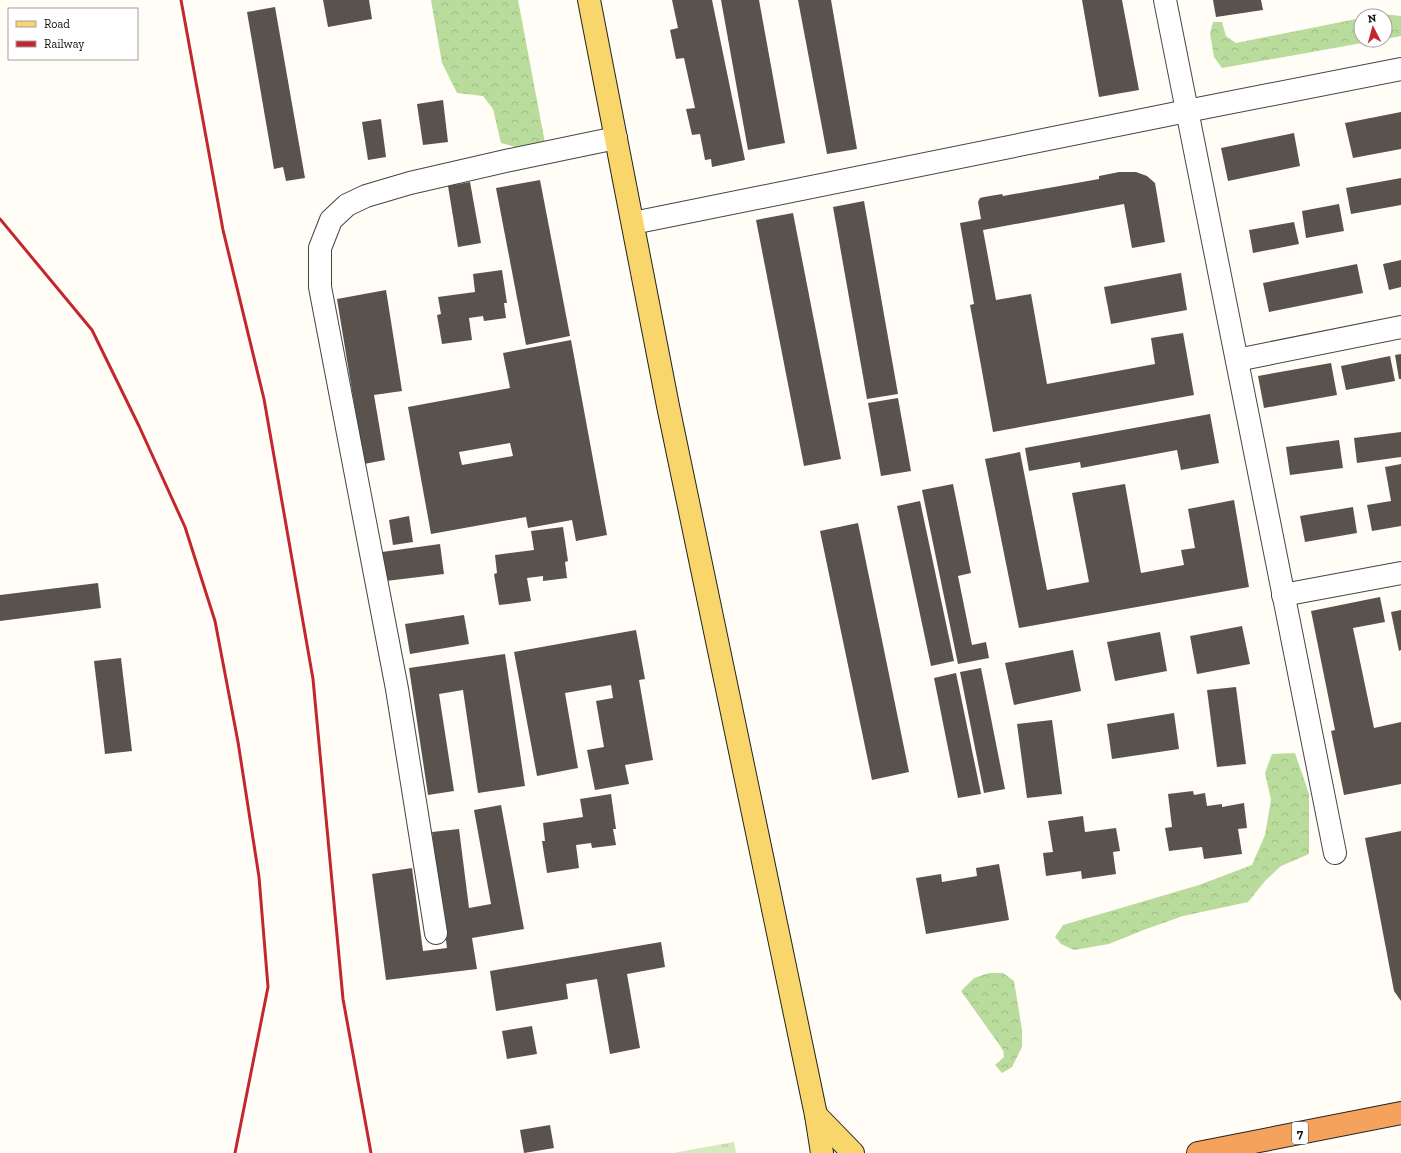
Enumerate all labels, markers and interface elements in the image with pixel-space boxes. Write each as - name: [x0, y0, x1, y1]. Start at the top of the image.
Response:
- legend: [8, 8, 138, 60]
- north arrow: [1353, 8, 1393, 48]
- text: N: [1367, 12, 1377, 25]
- text: Road: [44, 17, 70, 31]
- text: Railway: [44, 37, 85, 51]
- road number: 7: [1292, 1122, 1308, 1144]

